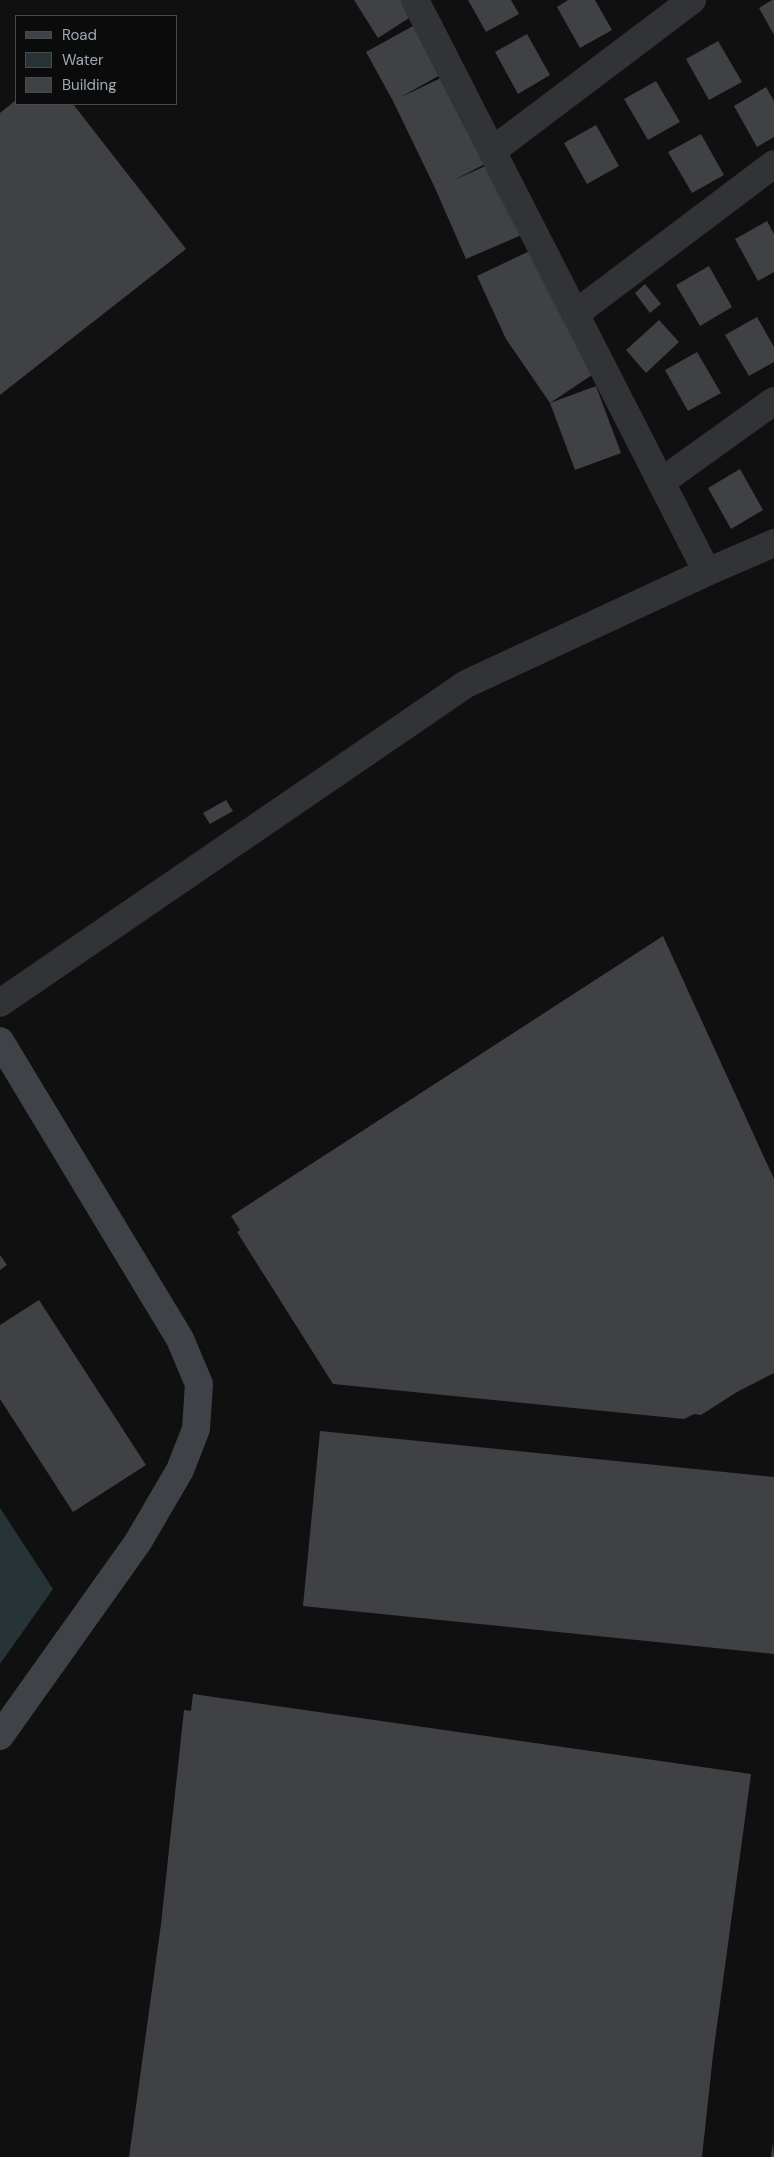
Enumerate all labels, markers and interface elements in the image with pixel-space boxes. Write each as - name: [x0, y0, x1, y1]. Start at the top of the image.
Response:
- legend: [15, 15, 178, 105]
- text: Road: [62, 25, 97, 45]
- text: Water: [62, 50, 103, 70]
- text: Building: [62, 75, 117, 95]

